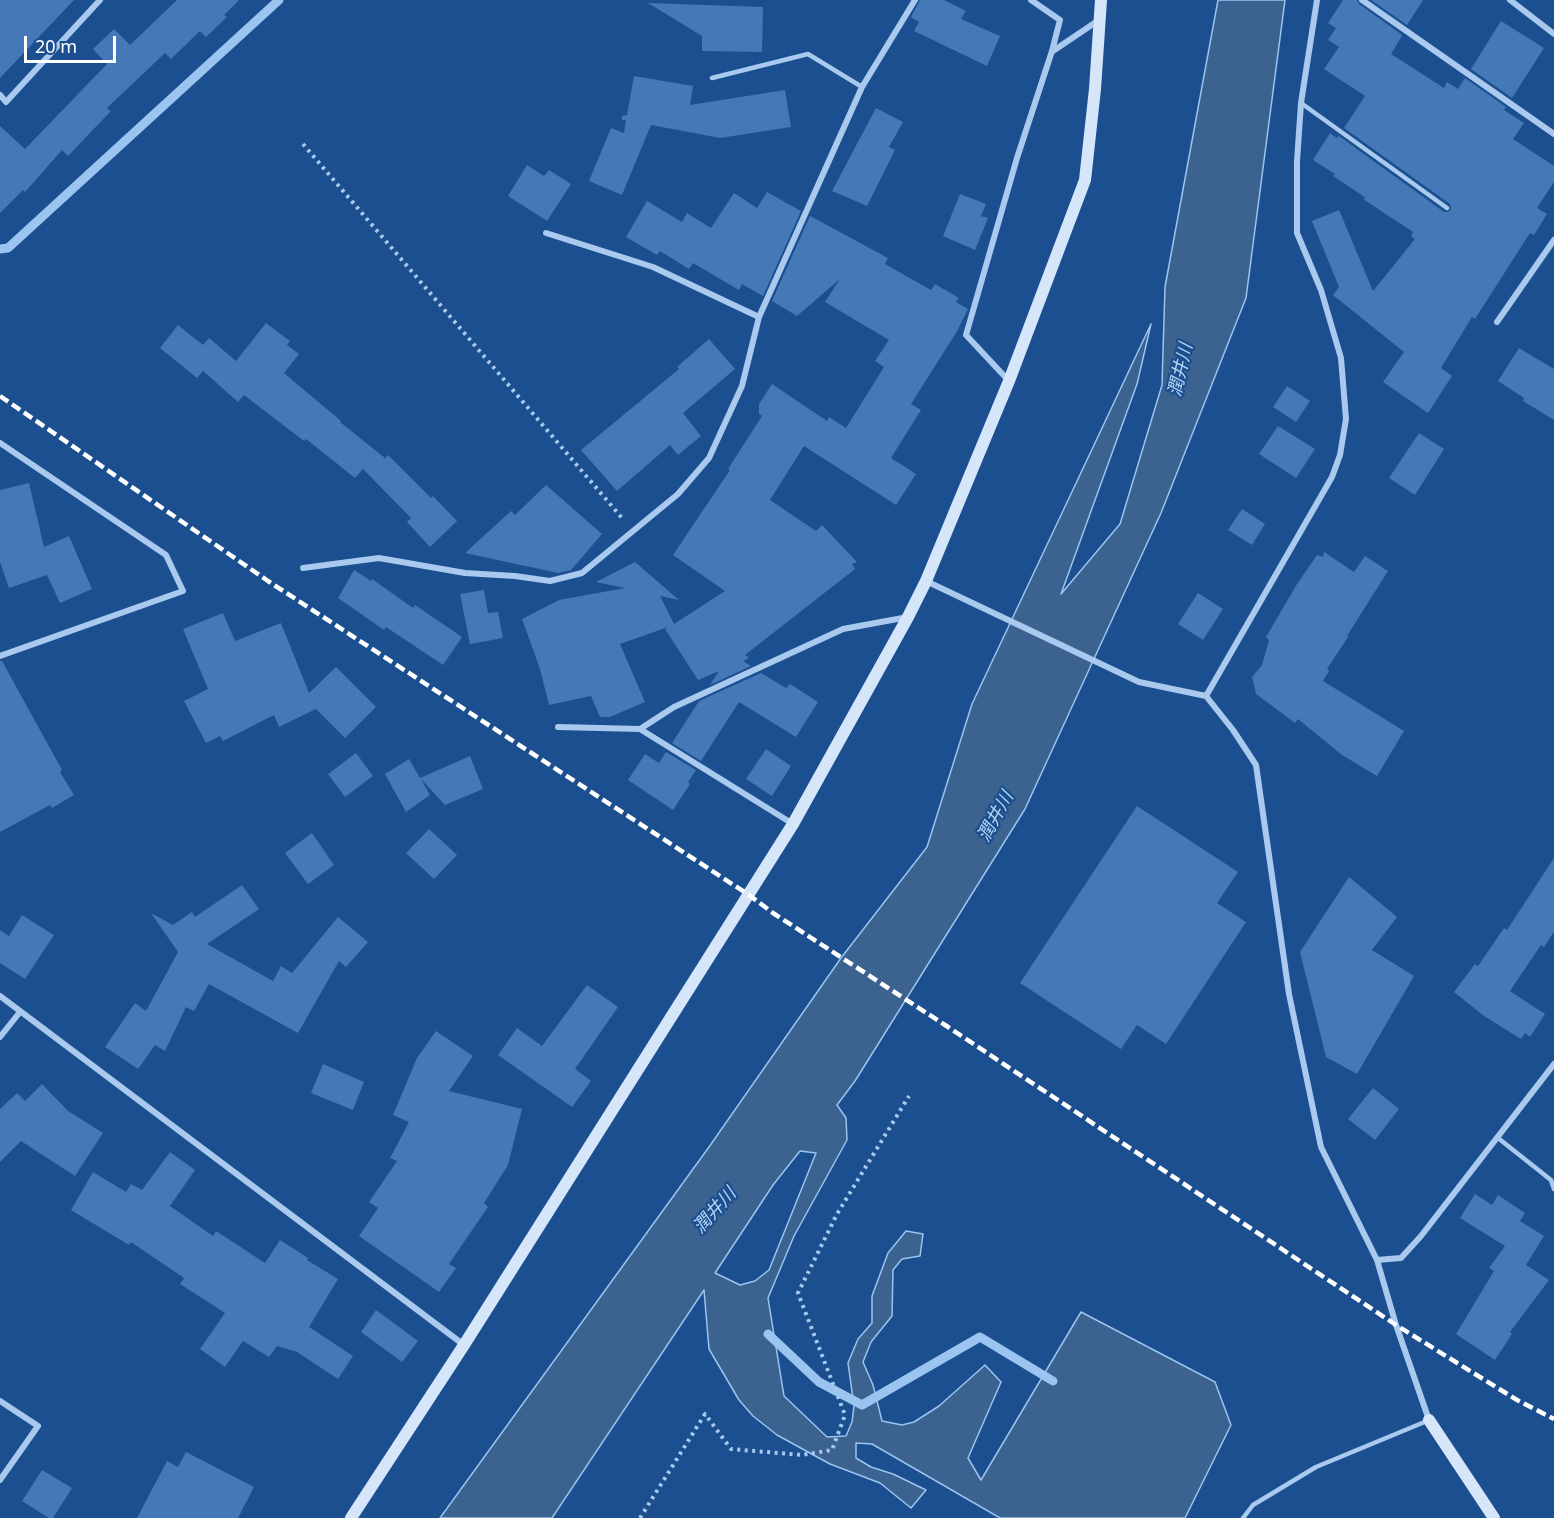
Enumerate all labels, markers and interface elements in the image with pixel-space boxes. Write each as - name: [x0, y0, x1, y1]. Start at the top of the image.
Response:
- scale bar: [27, 24, 118, 62]
- text: 20 m: [35, 34, 77, 58]
- water label: 潤井川: [1164, 341, 1198, 399]
- water label: 潤井川: [973, 788, 1019, 846]
- water label: 潤井川: [689, 1184, 741, 1238]

